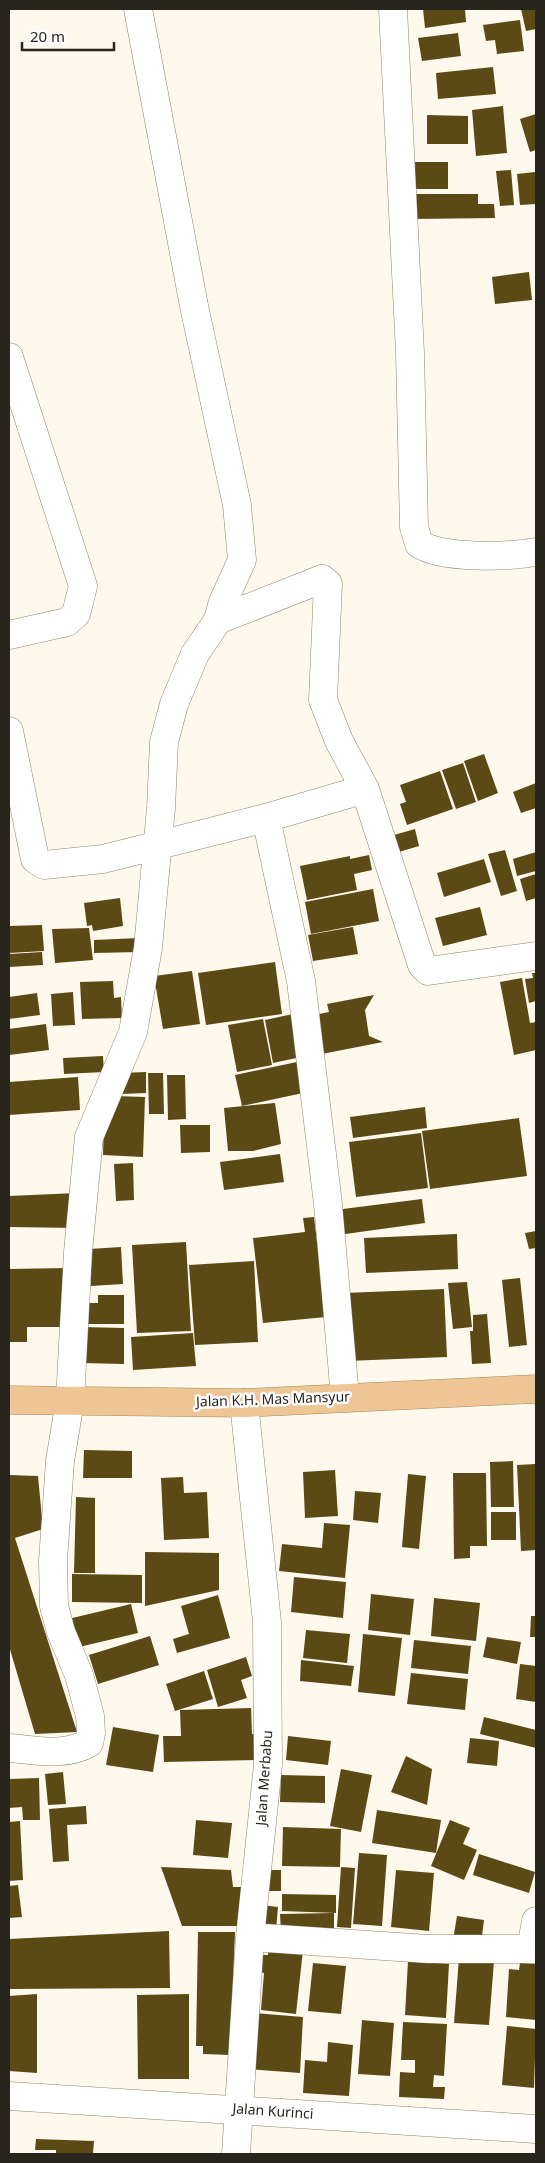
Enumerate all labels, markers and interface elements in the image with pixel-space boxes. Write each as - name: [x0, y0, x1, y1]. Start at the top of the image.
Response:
- scale bar: [22, 20, 115, 52]
- text: 20 m: [30, 26, 65, 46]
- street label: Jalan K.H. Mas Mansyur: [194, 1386, 350, 1411]
- street label: Jalan Merbabu: [251, 1730, 276, 1828]
- street label: Jalan Kurinci: [230, 2098, 314, 2123]

